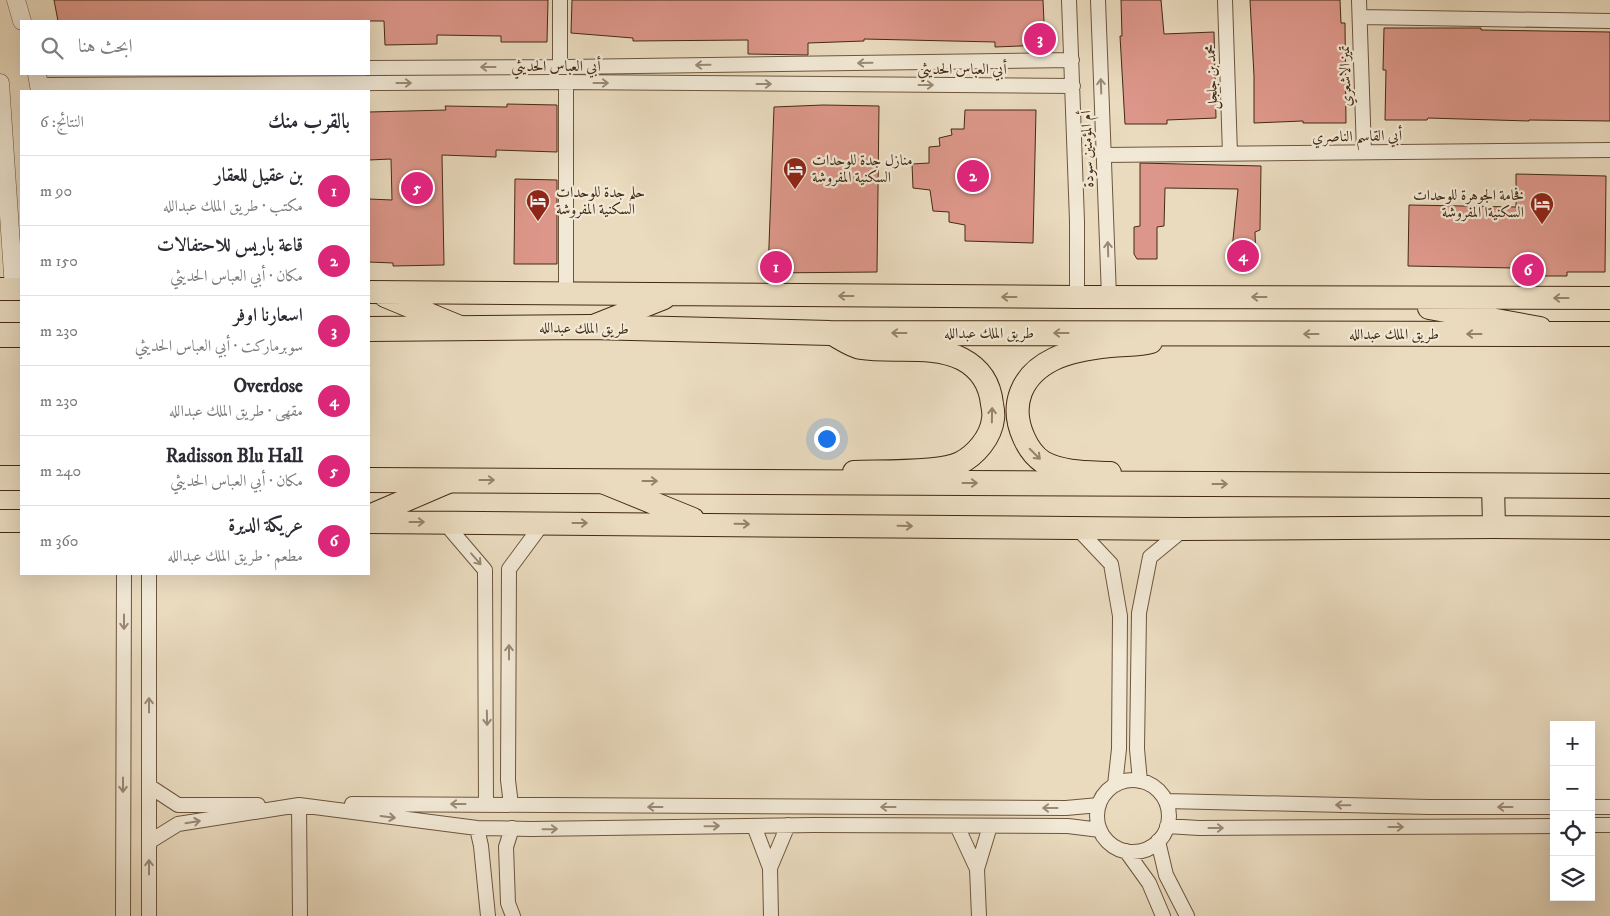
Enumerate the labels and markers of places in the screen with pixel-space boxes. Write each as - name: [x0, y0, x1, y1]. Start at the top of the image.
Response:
- pin: 3: [1024, 20, 1056, 58]
- place label: منازل جدة للوحدات السكنية المفروشة: [812, 151, 913, 187]
- hotel icon: منازل جدة للوحدات السكنية المفروشة: [782, 156, 808, 190]
- pin: 2: [957, 157, 989, 195]
- pin: 5: [401, 169, 433, 207]
- place label: حلم جدة للوحدات السكنية المفروشة: [556, 183, 645, 219]
- place label: فخامة الجوهرة للوحدات السكنيةا المفروشة: [1413, 186, 1524, 222]
- hotel icon: حلم جدة للوحدات السكنية المفروشة: [525, 188, 551, 222]
- hotel icon: فخامة الجوهرة للوحدات السكنيةا المفروشة: [1529, 191, 1555, 225]
- pin: 4: [1227, 237, 1259, 275]
- pin: 1: [760, 248, 792, 286]
- pin: 6: [1512, 251, 1544, 289]

